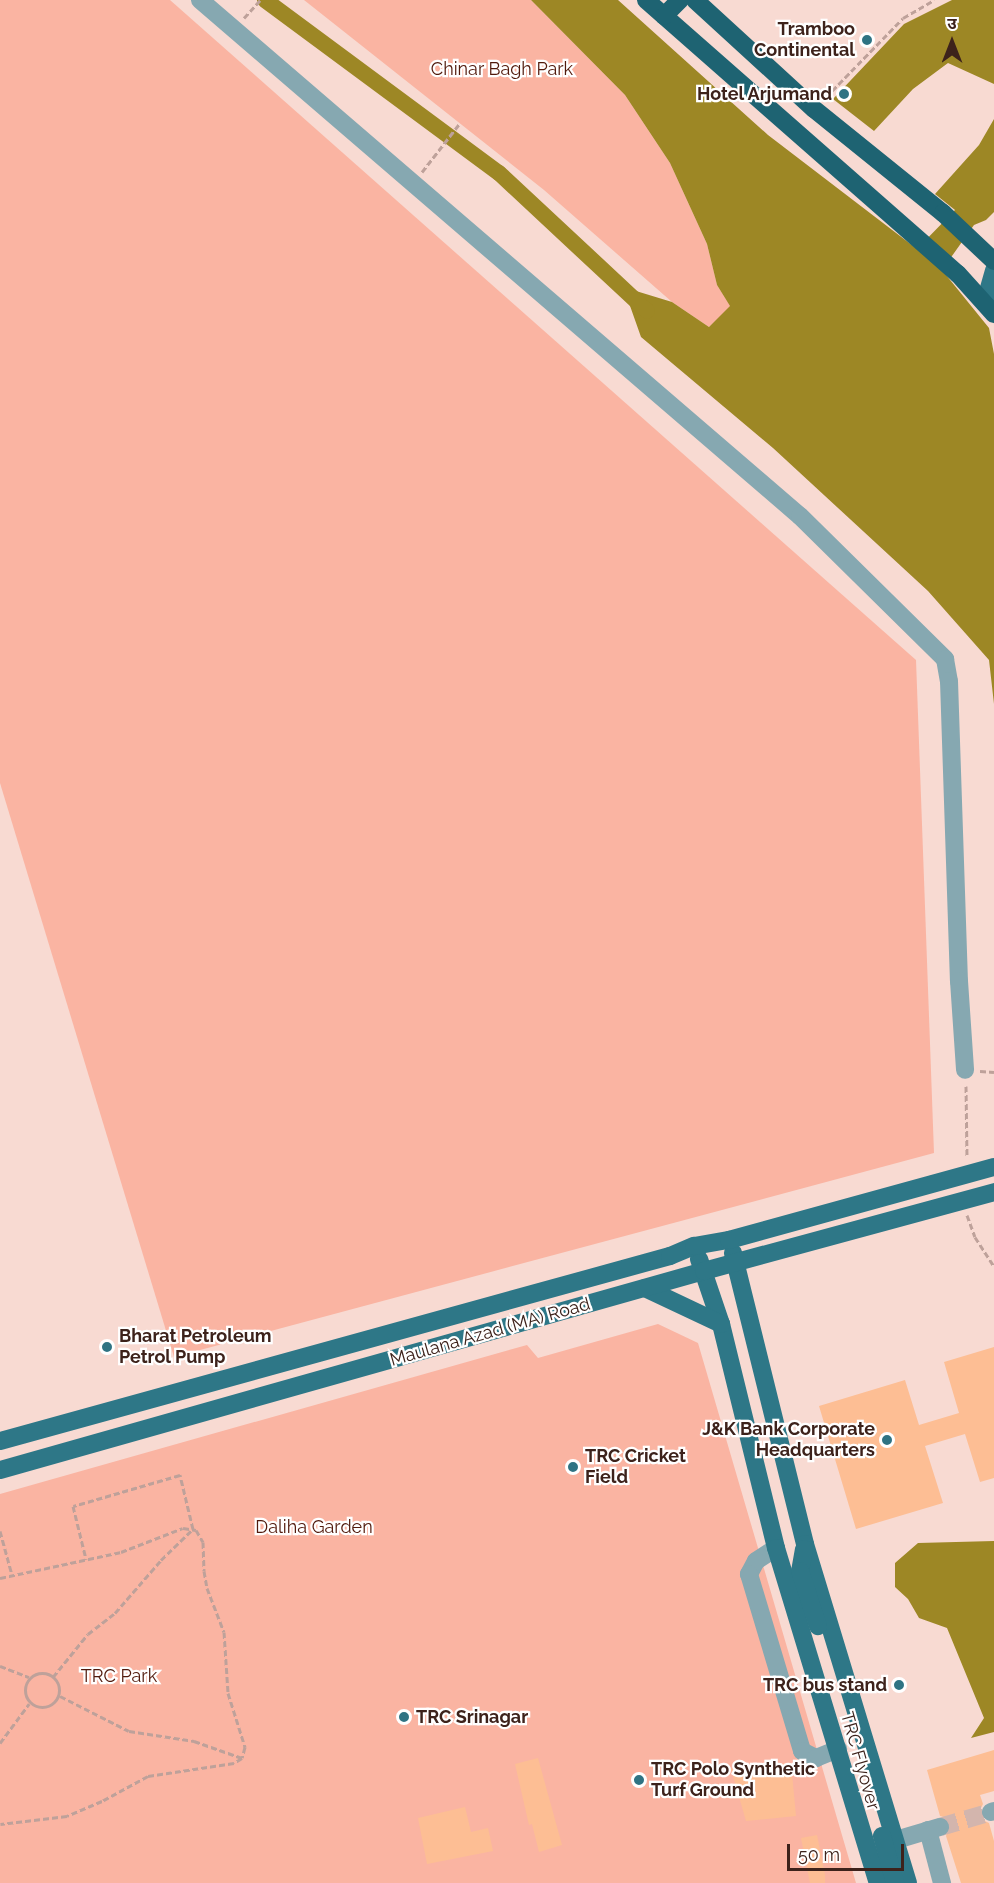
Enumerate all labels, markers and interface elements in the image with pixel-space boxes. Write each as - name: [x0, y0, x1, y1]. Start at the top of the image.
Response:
- north arrow: [922, 12, 982, 72]
- text: उ: [947, 14, 957, 33]
- place label: Tramboo Continental: [754, 19, 855, 62]
- marker: Tramboo Continental: [860, 33, 874, 47]
- park label: Chinar Bagh Park: [431, 58, 573, 80]
- place label: Hotel Arjumand: [696, 83, 832, 105]
- marker: Hotel Arjumand: [837, 87, 851, 101]
- street label: Maulana Azad (MA) Road: [387, 1293, 593, 1371]
- place label: Bharat Petroleum Petrol Pump: [119, 1326, 272, 1368]
- marker: Bharat Petroleum Petrol Pump: [100, 1340, 114, 1354]
- place label: J&K Bank Corporate Headquarters: [702, 1419, 875, 1462]
- marker: J&K Bank Corporate Headquarters: [880, 1433, 894, 1447]
- place label: TRC Cricket Field: [585, 1446, 686, 1488]
- marker: TRC Cricket Field: [566, 1460, 580, 1474]
- park label: Daliha Garden: [255, 1516, 373, 1538]
- park label: TRC Park: [81, 1665, 157, 1687]
- place label: TRC bus stand: [763, 1674, 887, 1696]
- marker: TRC bus stand: [892, 1678, 906, 1692]
- place label: TRC Srinagar: [416, 1706, 528, 1728]
- marker: TRC Srinagar: [397, 1710, 411, 1724]
- street label: TRC Flyover: [836, 1710, 884, 1812]
- place label: TRC Polo Synthetic Turf Ground: [651, 1759, 815, 1802]
- marker: TRC Polo Synthetic Turf Ground: [632, 1773, 646, 1787]
- scale bar: [790, 1832, 907, 1870]
- text: 50 m: [798, 1844, 840, 1865]

